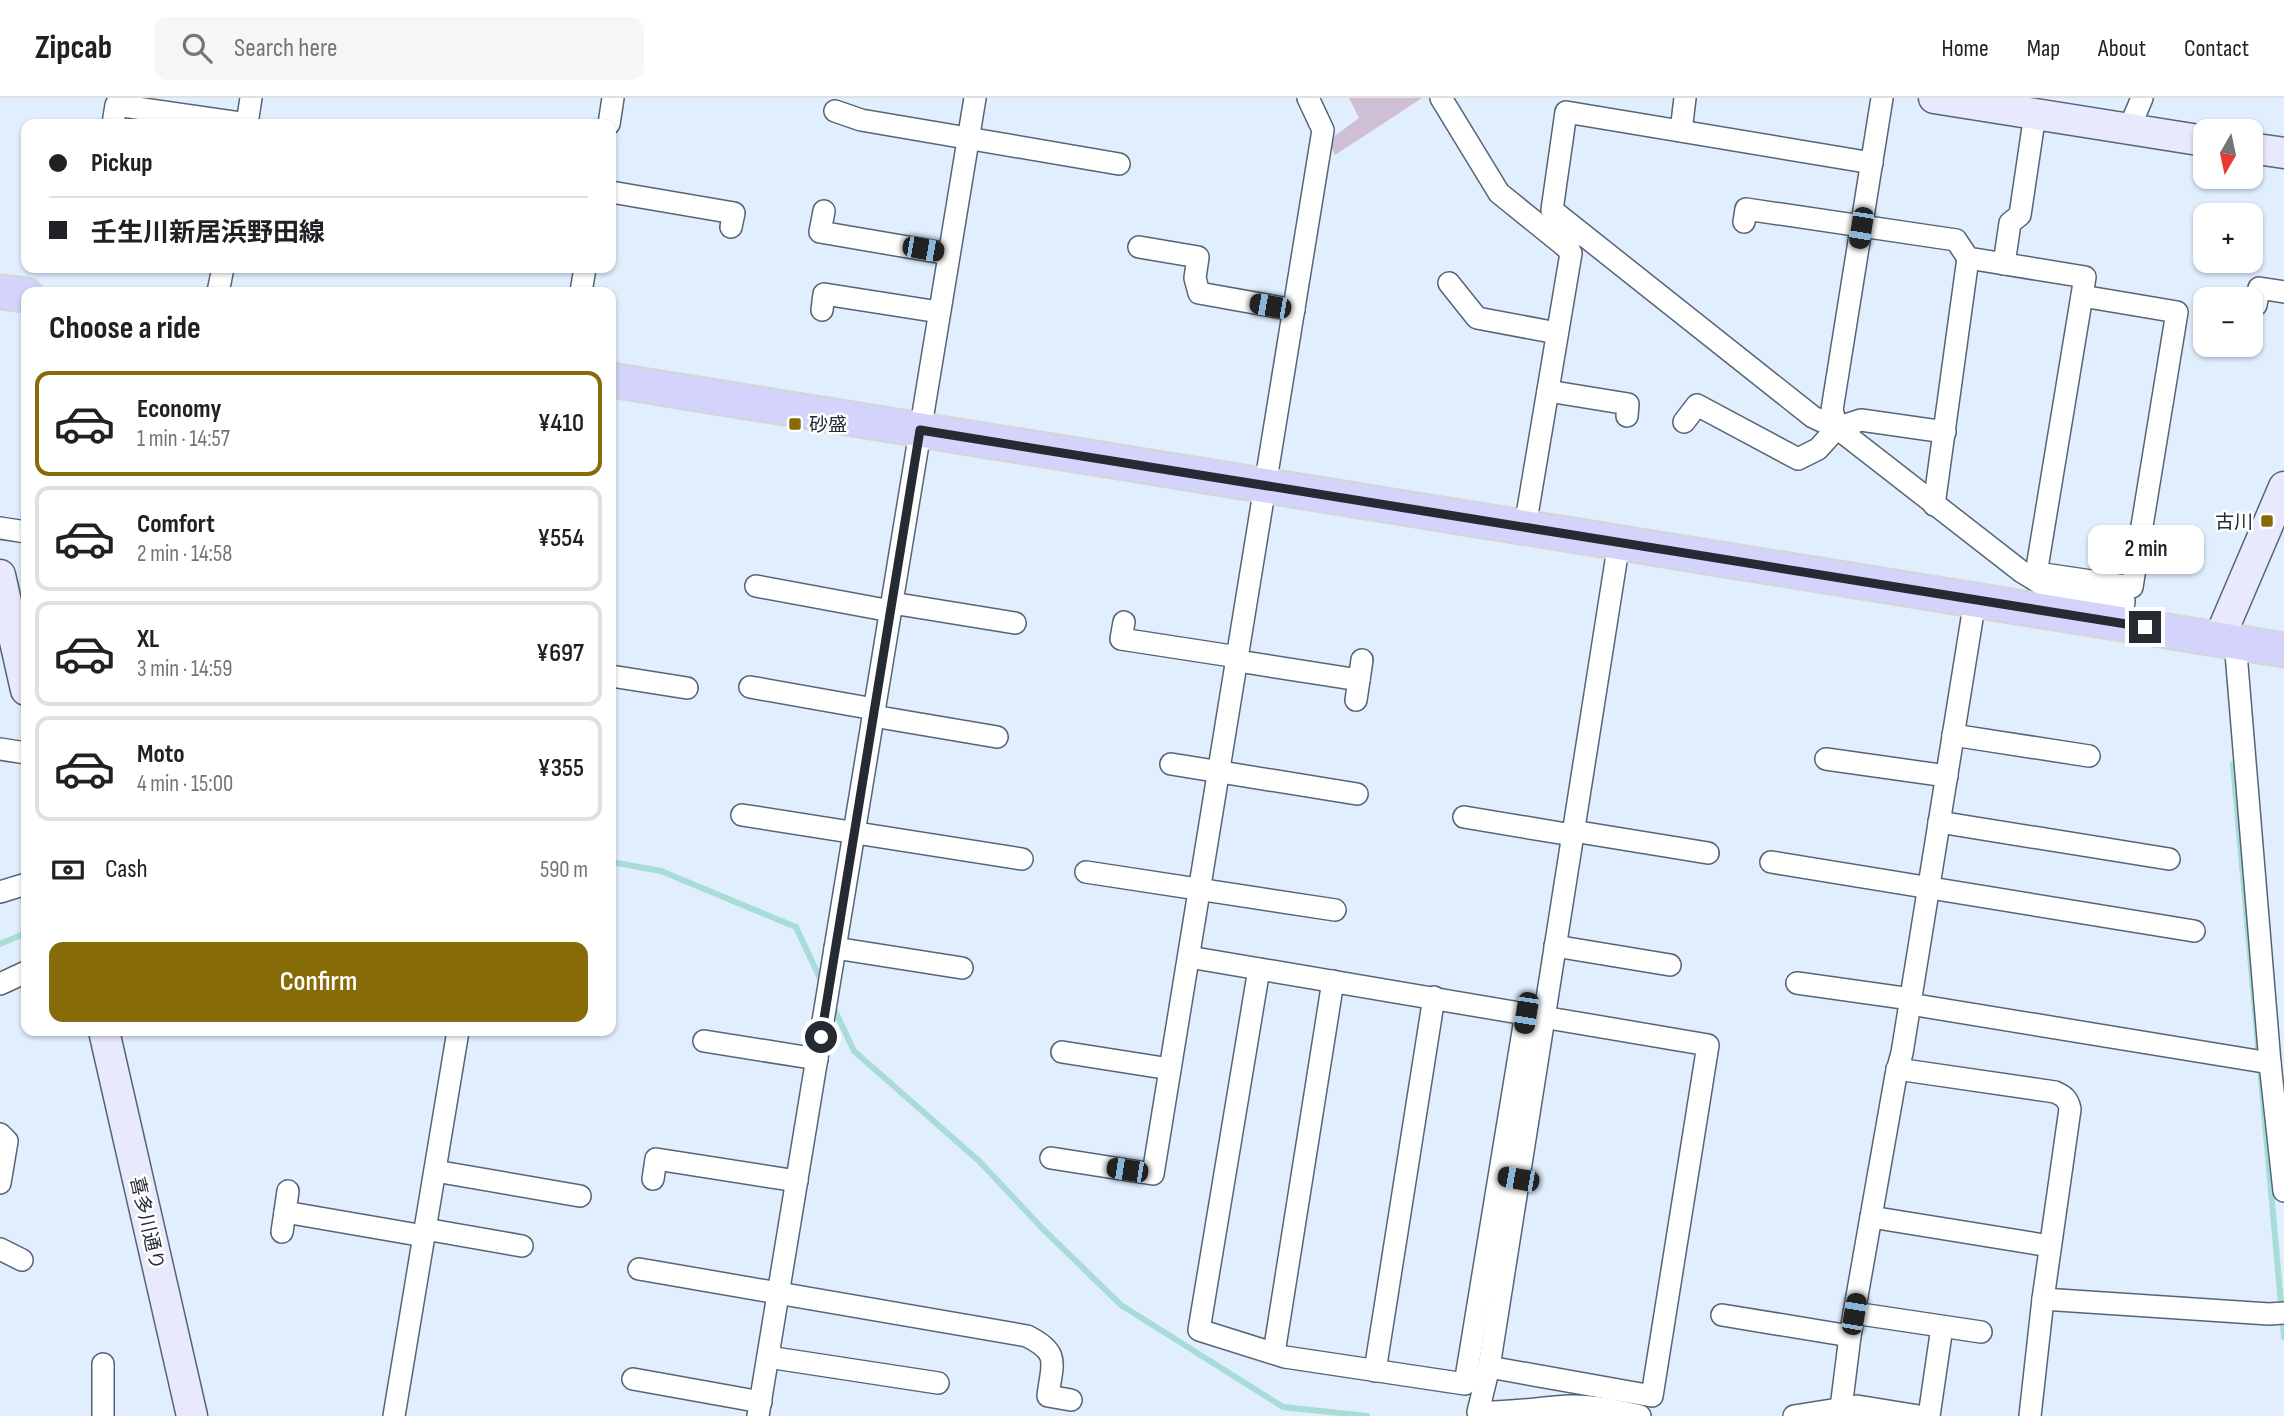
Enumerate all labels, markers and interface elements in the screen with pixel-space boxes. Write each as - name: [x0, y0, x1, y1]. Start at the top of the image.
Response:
- search box: [154, 17, 644, 80]
- text: Zipcab: [35, 28, 112, 68]
- icon: search: [178, 29, 216, 67]
- text: Search here: [234, 33, 337, 64]
- text: Home: [1941, 34, 1989, 63]
- text: Map: [2027, 34, 2060, 63]
- text: About: [2098, 34, 2146, 63]
- text: Contact: [2184, 34, 2249, 63]
- north arrow: [2193, 119, 2263, 189]
- map controls: [2193, 119, 2263, 357]
- text: Pickup: [91, 148, 153, 179]
- button: +: [2193, 203, 2263, 273]
- car: [1848, 206, 1875, 250]
- text: 壬生川新居浜野田線: [91, 218, 325, 249]
- car: [901, 235, 946, 263]
- button: −: [2193, 287, 2263, 357]
- car: [1248, 292, 1293, 320]
- text: Choose a ride: [49, 309, 201, 348]
- icon: car: [53, 392, 116, 455]
- text: Economy: [137, 394, 221, 425]
- text: ¥410: [538, 408, 584, 439]
- place label: 砂盛: [809, 414, 847, 437]
- marker: 砂盛: [787, 416, 803, 432]
- text: 1 min · 14:57: [137, 425, 230, 453]
- icon: car: [53, 507, 116, 570]
- text: Comfort: [137, 509, 215, 540]
- place label: 古川: [2215, 511, 2253, 534]
- marker: 古川: [2259, 513, 2275, 529]
- text: ¥554: [537, 523, 584, 554]
- callout: 2 min: [2087, 526, 2203, 574]
- text: 2 min: [2124, 535, 2168, 563]
- text: 2 min · 14:58: [137, 540, 232, 568]
- route end: [2129, 611, 2161, 643]
- icon: car: [53, 622, 116, 685]
- text: XL: [137, 624, 159, 655]
- text: ¥697: [536, 638, 584, 669]
- text: 3 min · 14:59: [137, 655, 233, 683]
- icon: car: [53, 737, 116, 800]
- text: Moto: [137, 739, 185, 770]
- text: ¥355: [537, 753, 584, 784]
- text: 4 min · 15:00: [137, 770, 233, 798]
- icon: cash: [49, 851, 87, 889]
- text: Cash: [105, 854, 148, 885]
- text: 590 m: [540, 856, 588, 884]
- button: Confirm: [49, 942, 588, 1022]
- car: [1513, 991, 1540, 1035]
- route start: [805, 1021, 837, 1053]
- car: [1105, 1156, 1150, 1184]
- car: [1496, 1165, 1541, 1193]
- street label: 喜多川通り: [125, 1174, 168, 1272]
- car: [1841, 1291, 1868, 1337]

